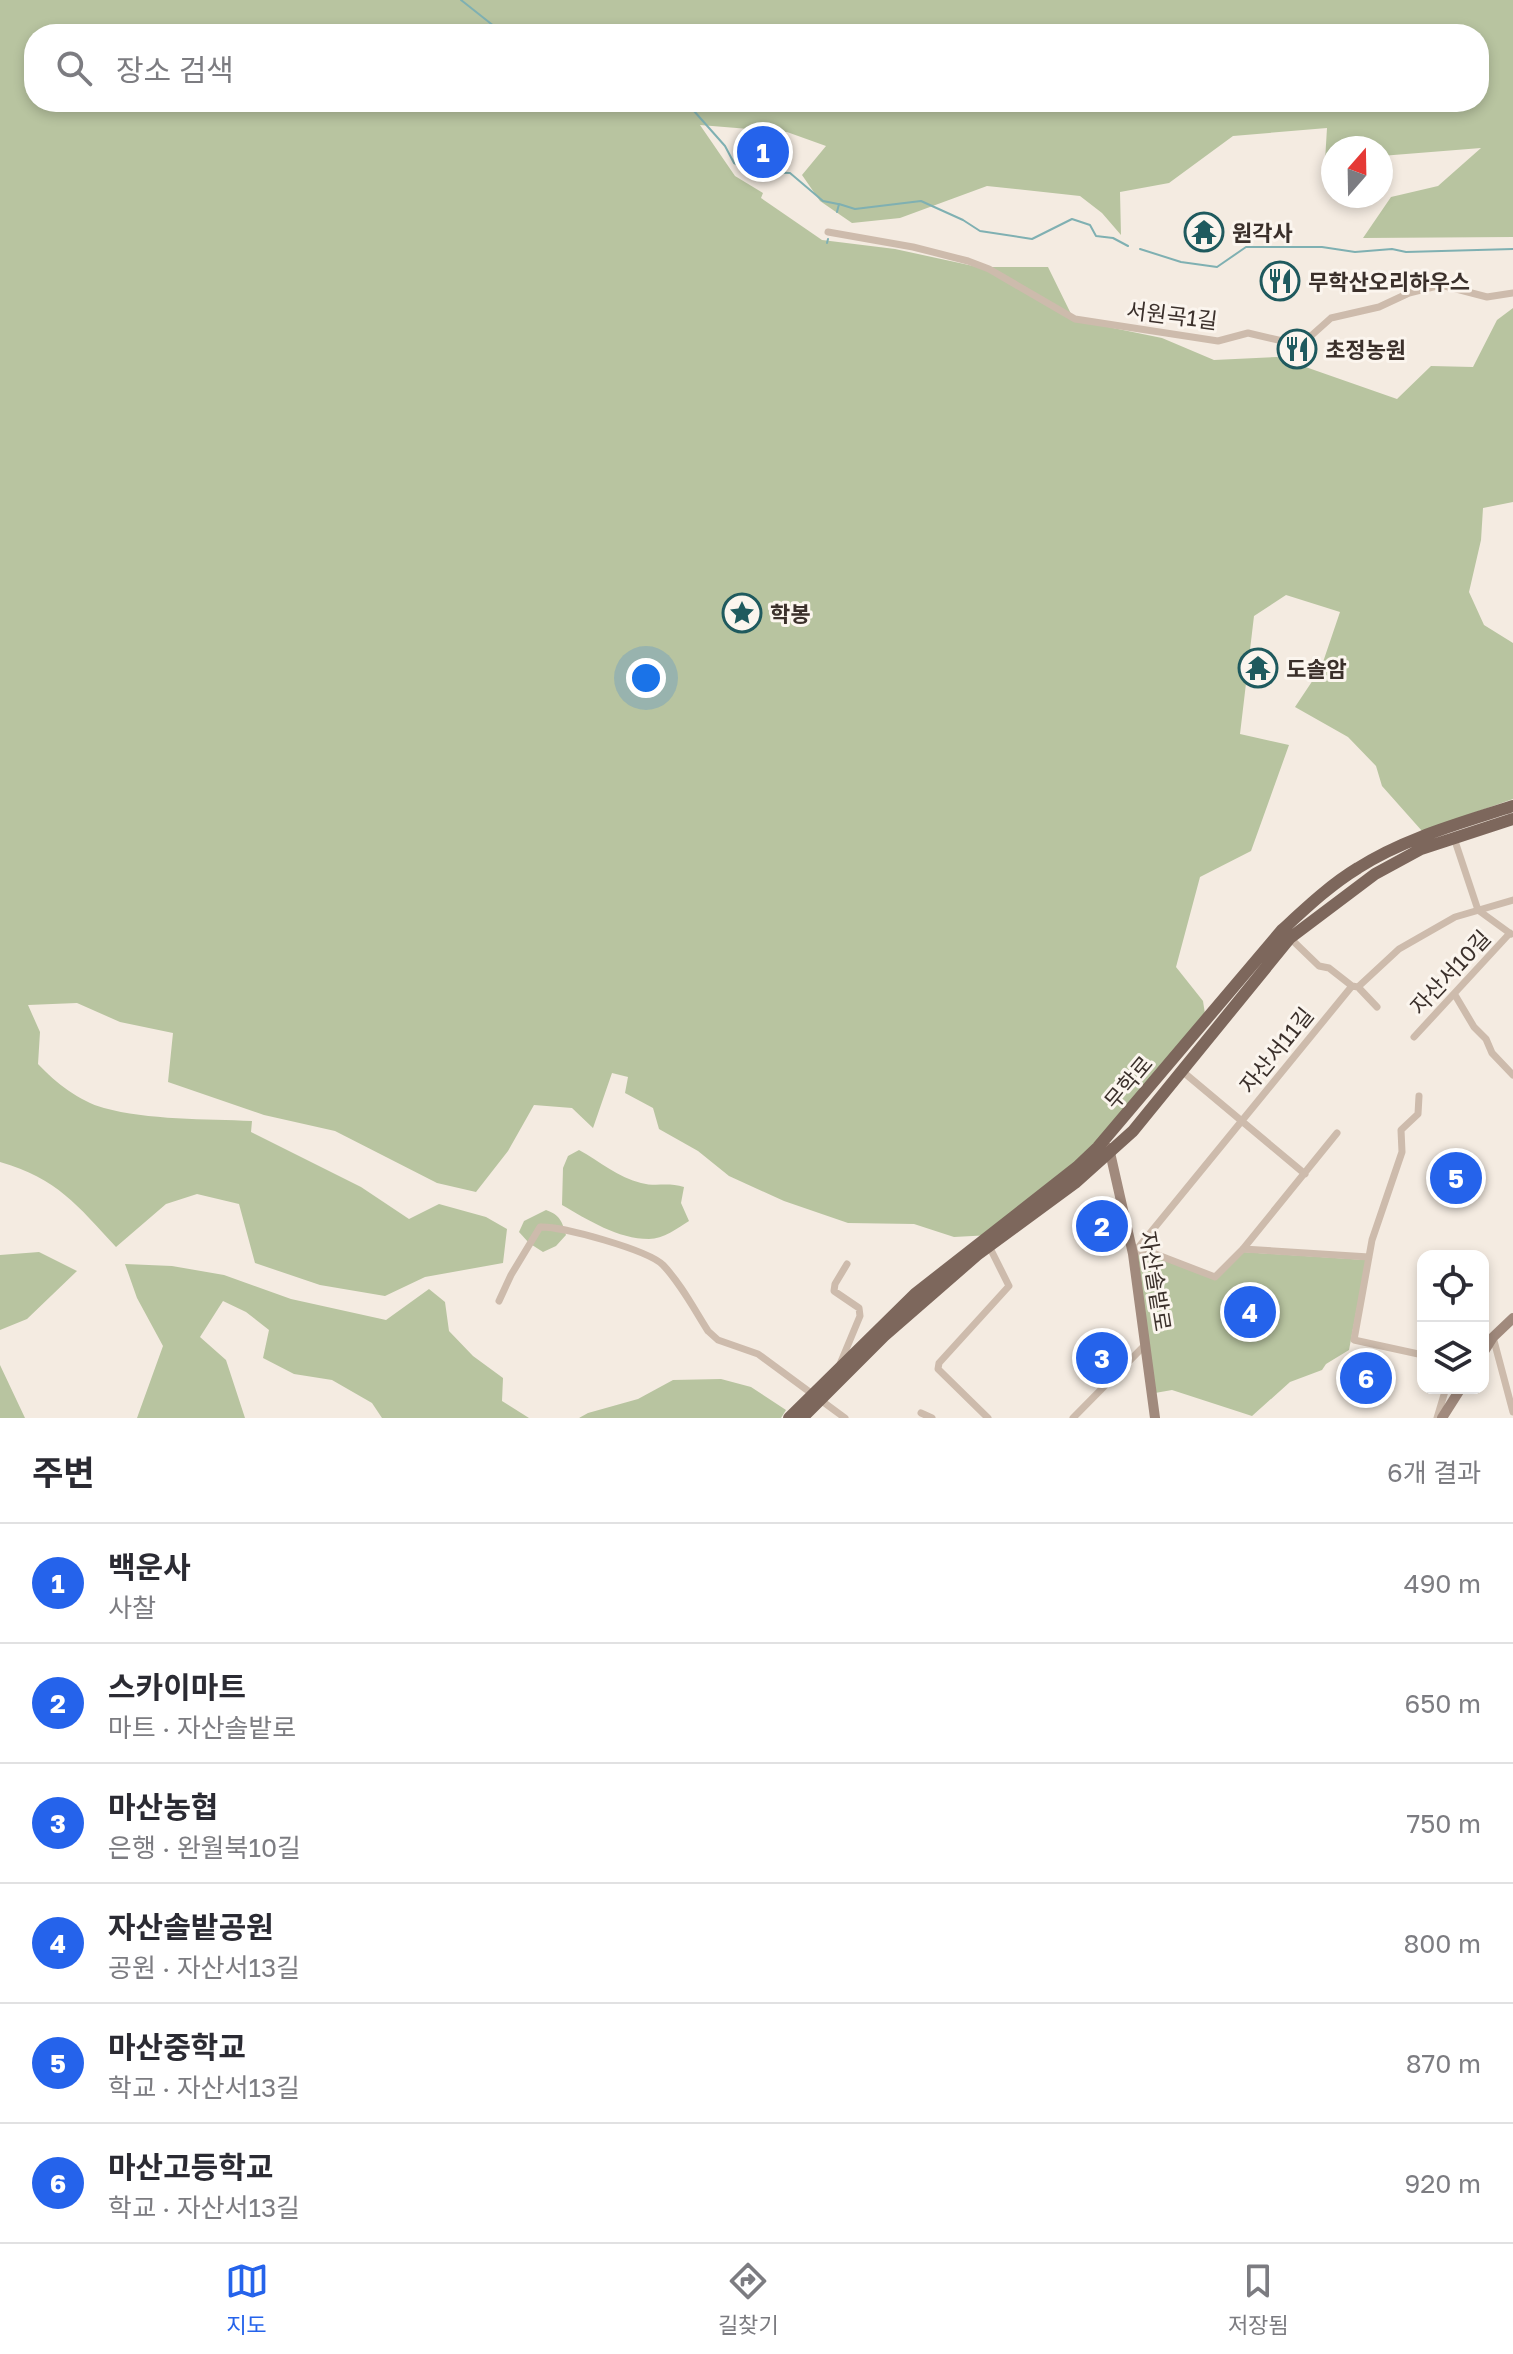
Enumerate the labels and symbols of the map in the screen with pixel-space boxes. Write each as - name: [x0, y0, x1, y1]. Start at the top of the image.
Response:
- pin: 1: [737, 122, 789, 182]
- north arrow: [1321, 136, 1393, 208]
- temple icon: 원각사: [1183, 211, 1225, 253]
- place label: 원각사: [1232, 219, 1293, 246]
- restaurant icon: 무학산오리하우스: [1259, 260, 1301, 302]
- place label: 무학산오리하우스: [1308, 268, 1470, 295]
- street label: 서원곡1길: [1125, 296, 1219, 334]
- restaurant icon: 초정농원: [1276, 328, 1318, 370]
- place label: 초정농원: [1325, 336, 1406, 363]
- place icon: 학봉: [721, 592, 763, 634]
- place label: 학봉: [770, 600, 810, 627]
- temple icon: 도솔암: [1237, 647, 1279, 689]
- place label: 도솔암: [1286, 655, 1347, 682]
- your location: [626, 658, 666, 698]
- street label: 자산서10길: [1404, 924, 1496, 1020]
- street label: 자산서11길: [1233, 1002, 1319, 1098]
- street label: 무학로: [1098, 1050, 1158, 1114]
- pin: 5: [1430, 1148, 1482, 1208]
- pin: 2: [1076, 1196, 1128, 1256]
- street label: 자산솔밭로: [1135, 1229, 1177, 1333]
- pin: 4: [1224, 1282, 1276, 1342]
- pin: 3: [1076, 1328, 1128, 1388]
- pin: 6: [1340, 1348, 1392, 1408]

